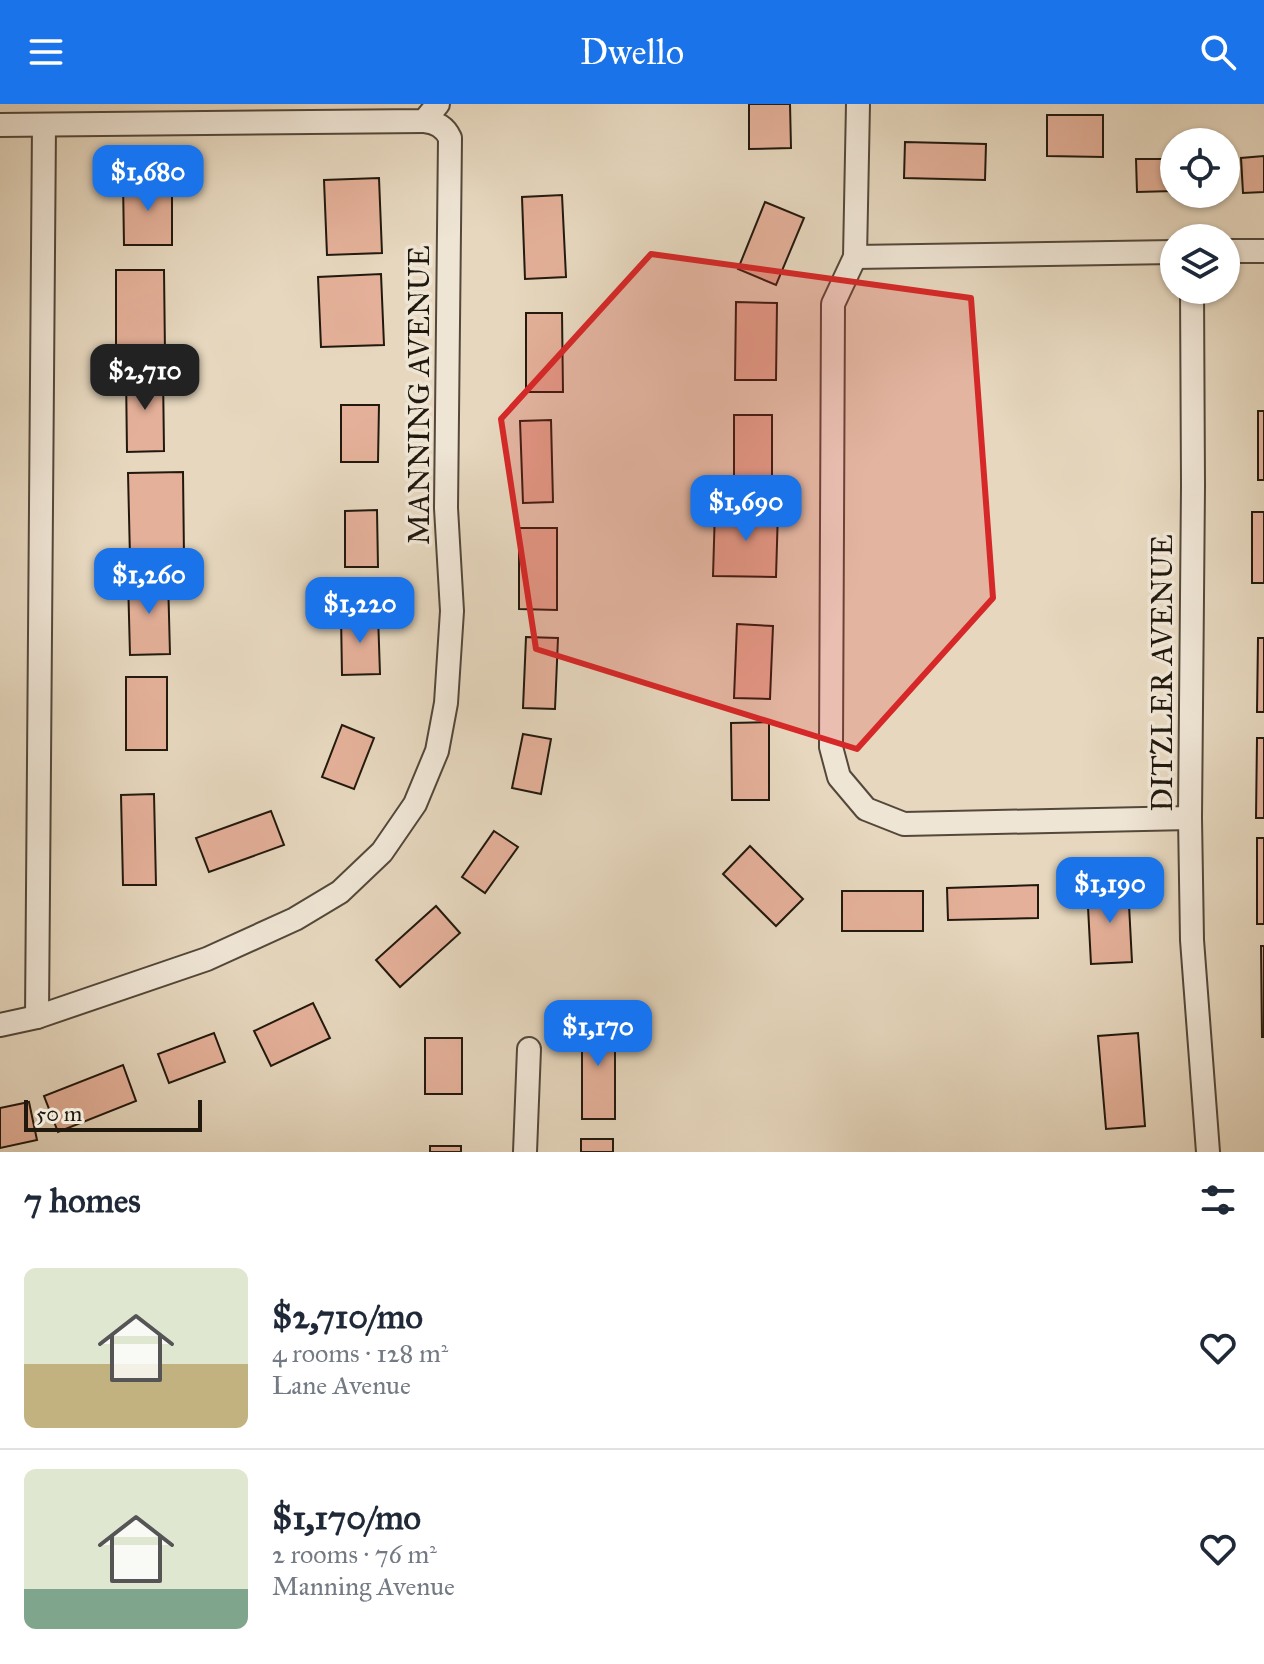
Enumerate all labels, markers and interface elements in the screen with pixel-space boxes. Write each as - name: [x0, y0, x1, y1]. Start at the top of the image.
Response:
- icon: menu: [24, 30, 68, 74]
- text: Dwello: [580, 30, 684, 74]
- icon: search: [1196, 30, 1240, 74]
- map controls: [1160, 128, 1240, 304]
- button: locate: [1160, 128, 1240, 208]
- pin: $1,680: [83, 145, 213, 213]
- text: $1,680: [111, 155, 185, 187]
- button: layers: [1160, 224, 1240, 304]
- street label: MANNING AVENUE: [401, 245, 437, 545]
- pin: $2,710: [80, 344, 210, 412]
- text: $2,710: [108, 354, 182, 386]
- pin: $1,690: [681, 475, 811, 543]
- text: $1,690: [708, 485, 784, 517]
- street label: DITZLER AVENUE: [1144, 534, 1180, 812]
- pin: $1,260: [84, 548, 214, 616]
- text: $1,260: [112, 558, 186, 590]
- pin: $1,220: [295, 577, 425, 645]
- text: $1,220: [323, 587, 397, 619]
- pin: $1,190: [1045, 857, 1175, 925]
- text: $1,190: [1074, 867, 1146, 899]
- pin: $1,170: [533, 1000, 663, 1068]
- text: $1,170: [562, 1010, 634, 1042]
- scale bar: [24, 1096, 202, 1132]
- text: 50 m: [36, 1100, 82, 1127]
- icon: filters: [1196, 1178, 1240, 1222]
- text: 7 homes: [24, 1180, 141, 1221]
- text: $2,710/mo: [272, 1296, 423, 1337]
- icon: home: [88, 1300, 184, 1396]
- icon: heart: [1196, 1326, 1240, 1370]
- text: 4 rooms · 128 m²: [272, 1337, 448, 1369]
- text: Lane Avenue: [272, 1369, 411, 1401]
- text: $1,170/mo: [272, 1497, 421, 1538]
- icon: home: [88, 1501, 184, 1597]
- icon: heart: [1196, 1527, 1240, 1571]
- text: 2 rooms · 76 m²: [272, 1538, 437, 1570]
- text: Manning Avenue: [272, 1570, 455, 1602]

